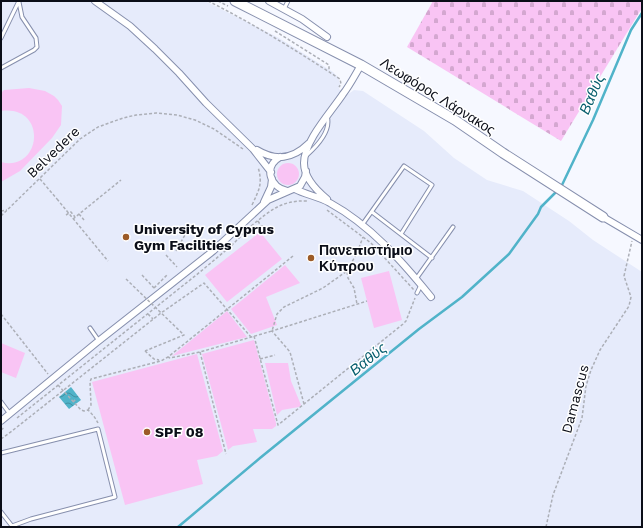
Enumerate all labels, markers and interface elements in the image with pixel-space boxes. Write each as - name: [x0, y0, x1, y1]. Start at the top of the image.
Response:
- street label: Λεωφόρος Λάρνακος: [378, 54, 499, 138]
- water label: Βαθύς: [575, 70, 609, 117]
- street label: Belvedere: [23, 123, 83, 181]
- place label: University of Cyprus Gym Facilities: [134, 221, 274, 253]
- marker: University of Cyprus Gym Facilities: [121, 232, 131, 242]
- place label: Πανεπιστήμιο Κύπρου: [319, 242, 413, 274]
- marker: Πανεπιστήμιο Κύπρου: [306, 253, 316, 263]
- water label: Βαθύς: [346, 338, 391, 379]
- street label: Damascus: [558, 363, 592, 435]
- place label: SPF 08: [155, 424, 204, 440]
- marker: SPF 08: [142, 427, 152, 437]

